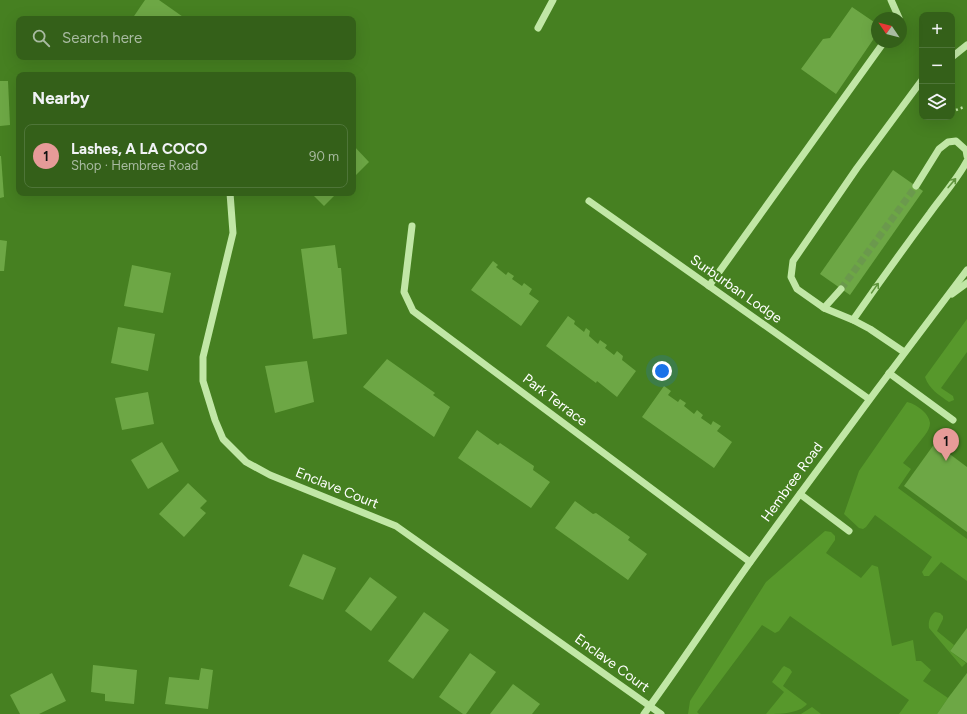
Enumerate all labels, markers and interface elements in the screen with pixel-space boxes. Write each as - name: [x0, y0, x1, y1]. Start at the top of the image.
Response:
- north arrow: [871, 12, 907, 48]
- map controls: [919, 12, 955, 120]
- button: +: [919, 12, 955, 48]
- search box: [16, 16, 356, 60]
- icon: search: [30, 27, 52, 49]
- text: Search here: [62, 29, 142, 47]
- button: −: [919, 48, 955, 84]
- button: layers: [919, 84, 955, 120]
- text: Nearby: [32, 88, 90, 108]
- text: Lashes, A LA COCO: [71, 140, 207, 158]
- text: 1: [43, 149, 49, 164]
- text: 90 m: [309, 149, 339, 164]
- text: Shop · Hembree Road: [71, 158, 198, 173]
- one-way arrow: [948, 178, 957, 188]
- street label: Surburban Lodge: [687, 251, 785, 327]
- one-way arrow: [871, 283, 879, 294]
- your location: [652, 361, 672, 381]
- street label: Park Terrace: [519, 370, 591, 430]
- pin: 1: [933, 428, 959, 461]
- street label: Hembree Road: [758, 439, 826, 525]
- street label: Enclave Court: [293, 464, 381, 512]
- street label: Enclave Court: [571, 630, 653, 696]

